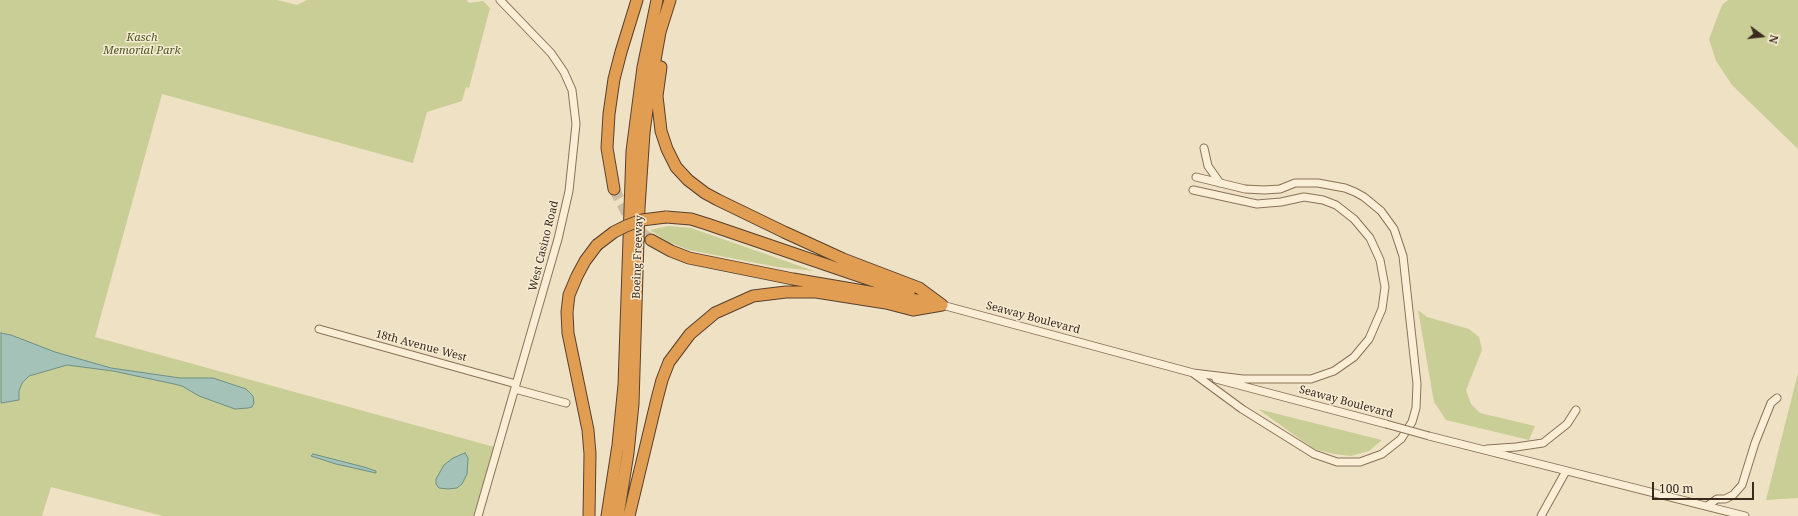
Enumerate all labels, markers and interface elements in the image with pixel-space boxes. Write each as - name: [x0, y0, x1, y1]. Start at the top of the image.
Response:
- north arrow: [1742, 16, 1782, 56]
- park label: Kasch Memorial Park: [103, 31, 181, 57]
- text: N: [1766, 33, 1782, 45]
- street label: West Casino Road: [526, 199, 562, 293]
- street label: Boeing Freeway: [630, 215, 646, 299]
- street label: Seaway Boulevard: [984, 299, 1082, 337]
- street label: 18th Avenue West: [374, 327, 468, 365]
- street label: Seaway Boulevard: [1297, 383, 1395, 421]
- scale bar: [1654, 474, 1756, 500]
- text: 100 m: [1659, 480, 1694, 497]

